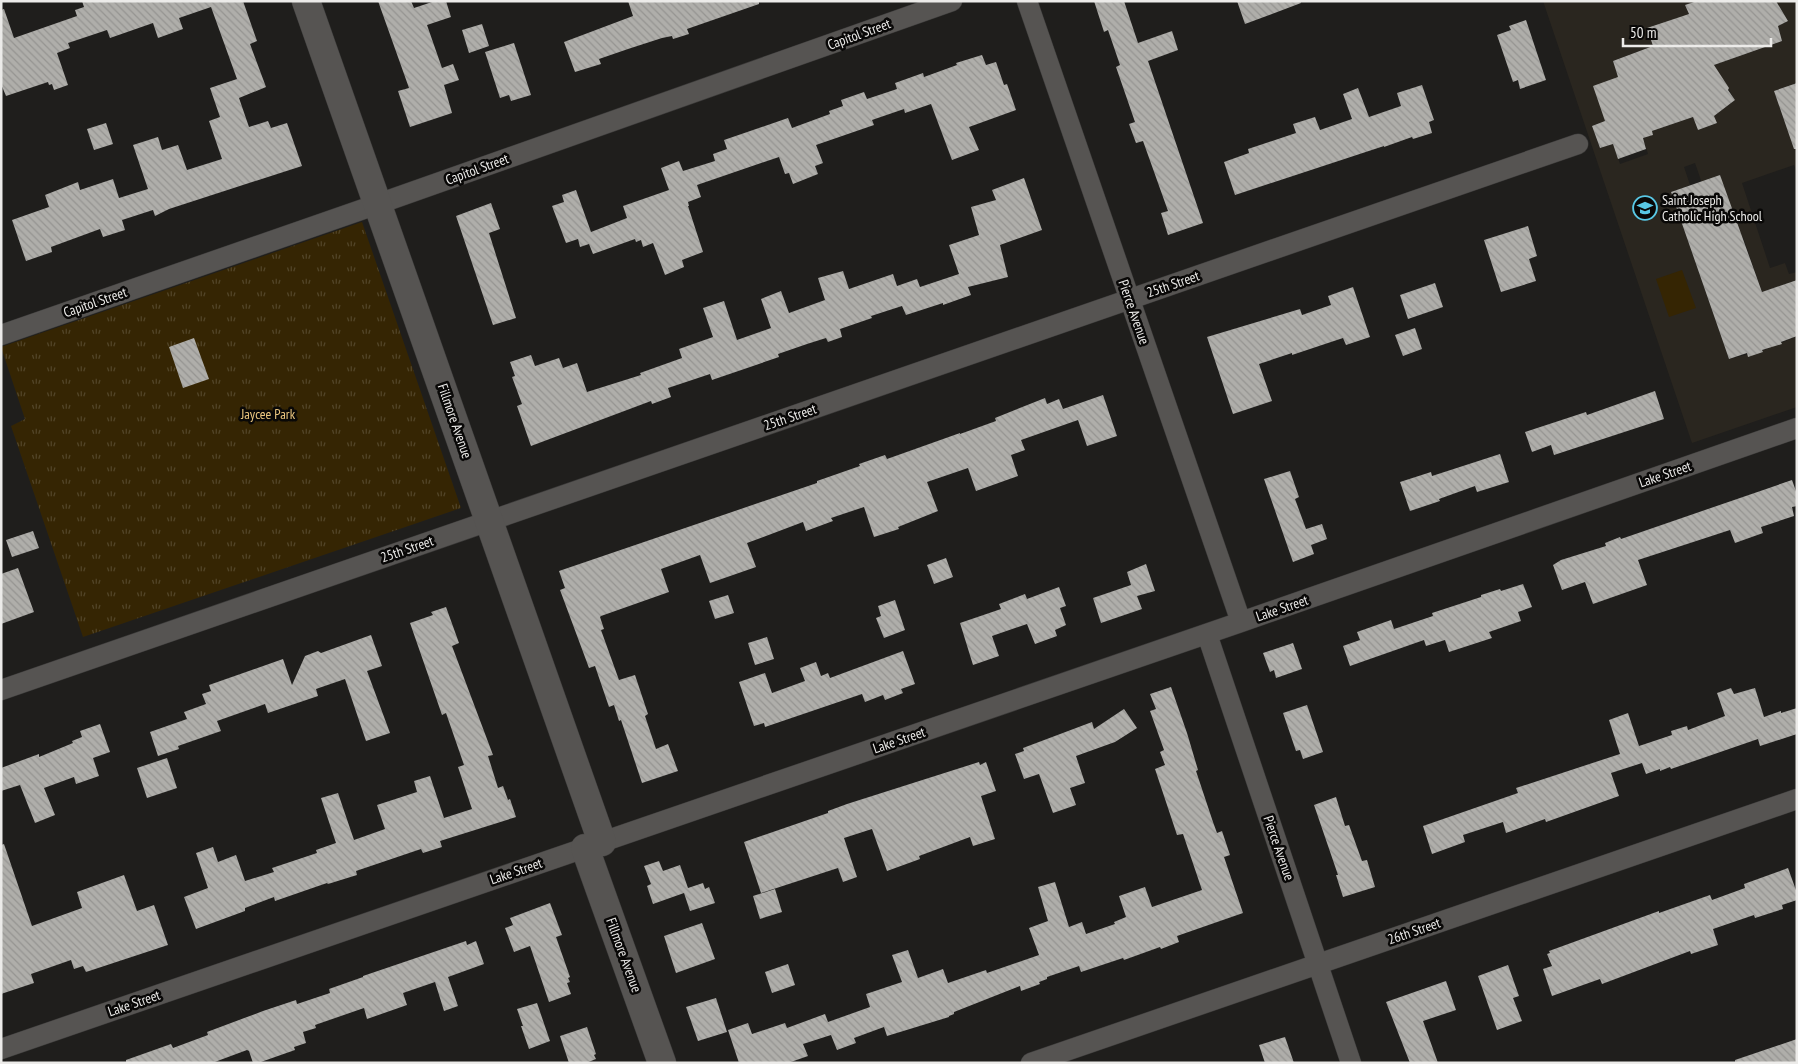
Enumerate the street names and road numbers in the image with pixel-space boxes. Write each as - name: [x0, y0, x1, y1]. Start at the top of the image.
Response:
- street label: Capitol Street: [825, 14, 893, 54]
- street label: Capitol Street: [443, 149, 511, 189]
- street label: 25th Street: [1144, 267, 1202, 301]
- street label: Pierce Avenue: [1115, 277, 1154, 347]
- street label: Capitol Street: [61, 283, 129, 321]
- street label: Fillmore Avenue: [434, 381, 476, 461]
- street label: 25th Street: [761, 400, 819, 434]
- street label: Lake Street: [1636, 457, 1694, 491]
- street label: 25th Street: [378, 532, 436, 566]
- street label: Lake Street: [1253, 591, 1311, 625]
- street label: Lake Street: [870, 723, 928, 757]
- street label: Pierce Avenue: [1260, 813, 1299, 883]
- street label: Lake Street: [487, 854, 545, 888]
- street label: 26th Street: [1385, 914, 1443, 948]
- street label: Fillmore Avenue: [602, 915, 646, 995]
- street label: Lake Street: [105, 986, 163, 1020]

